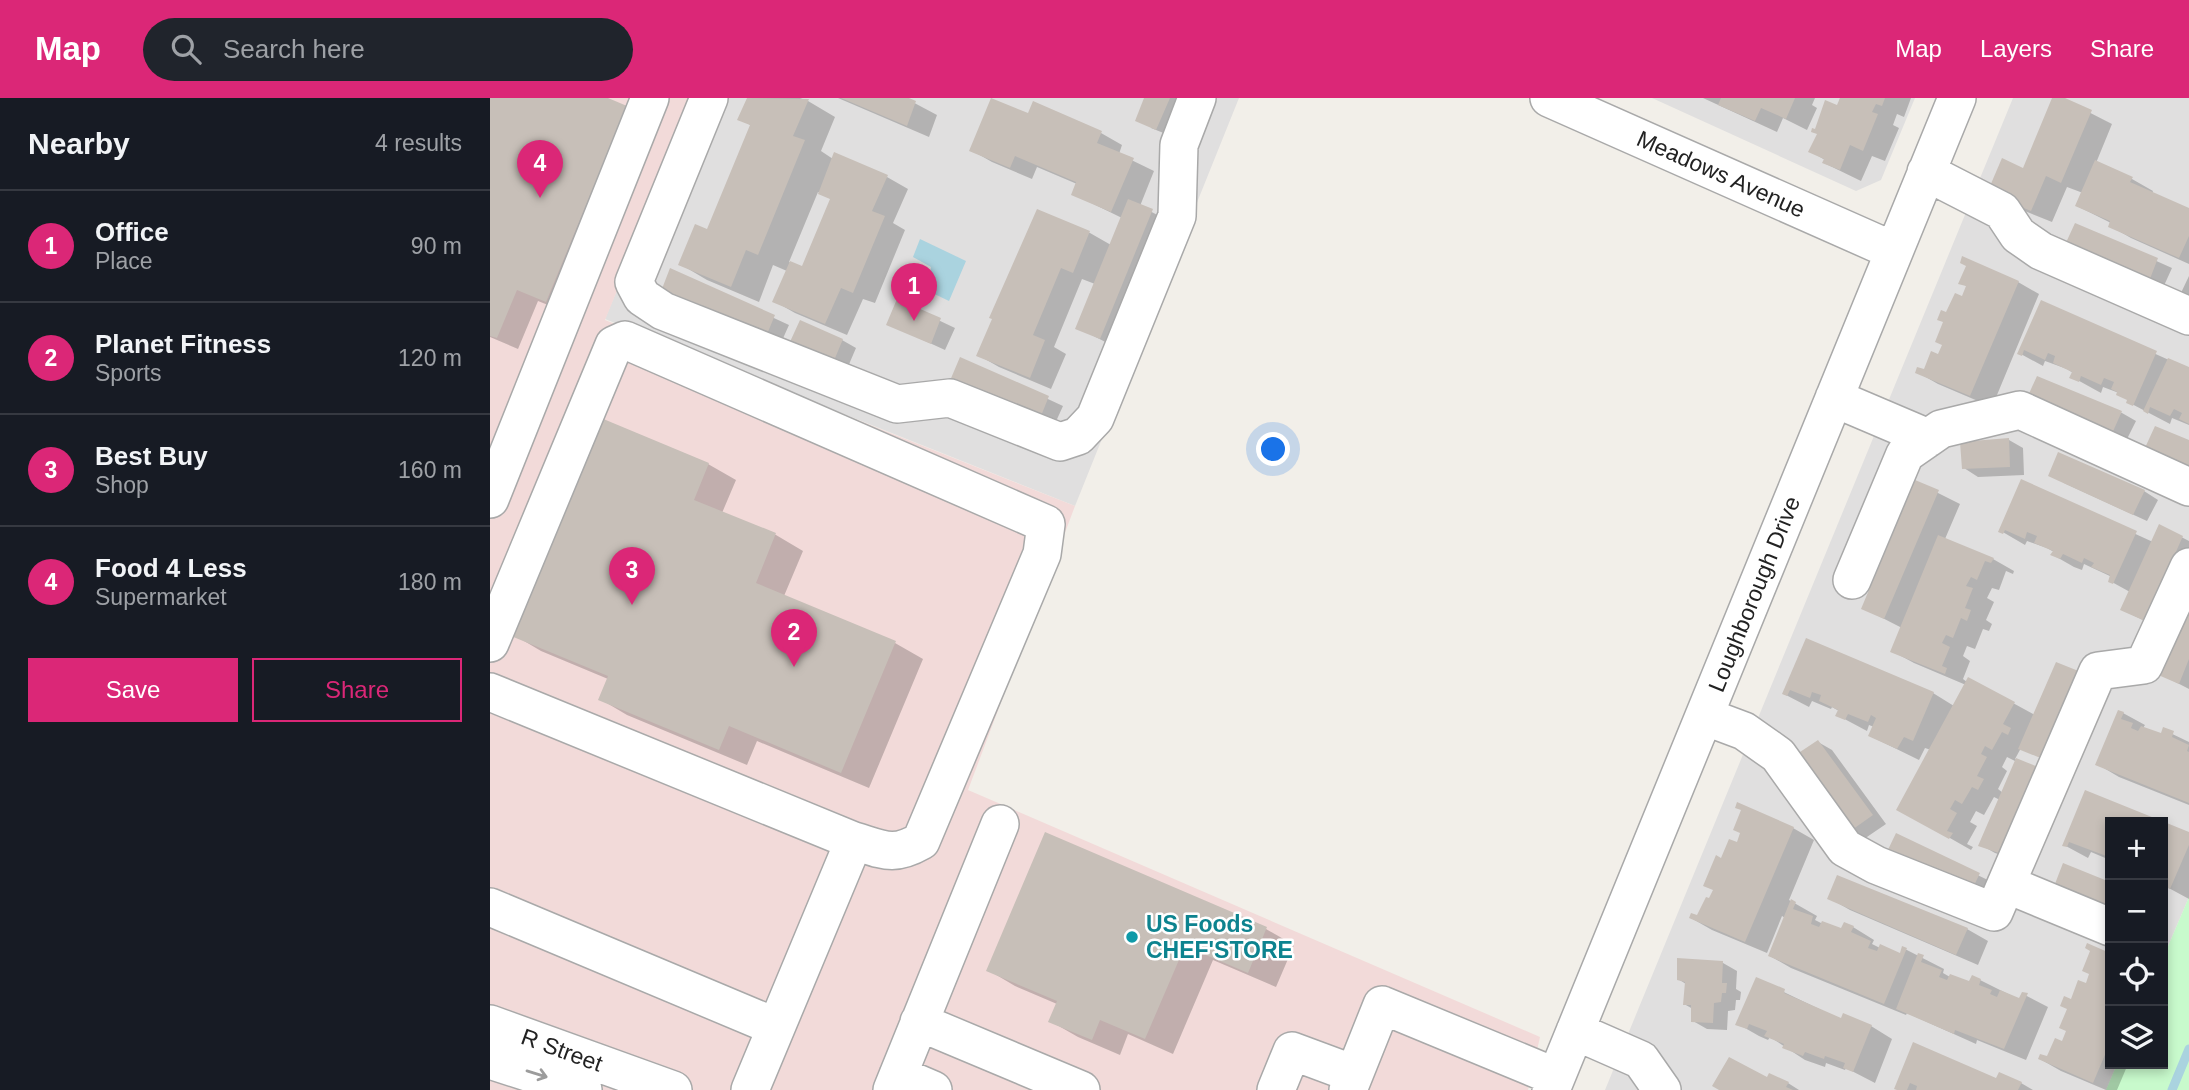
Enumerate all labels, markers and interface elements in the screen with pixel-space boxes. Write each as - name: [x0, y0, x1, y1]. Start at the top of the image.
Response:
- search box: [143, 18, 633, 81]
- text: Map: [35, 30, 101, 67]
- icon: search: [167, 30, 205, 68]
- text: Search here: [223, 34, 365, 64]
- text: Map: [1895, 35, 1942, 62]
- text: Layers: [1980, 35, 2052, 62]
- text: Share: [2090, 35, 2154, 62]
- street label: Meadows Avenue: [1633, 125, 1809, 223]
- text: Nearby: [28, 127, 130, 160]
- text: 4 results: [375, 130, 462, 156]
- pin: 4: [517, 140, 563, 198]
- text: Office: [95, 217, 169, 247]
- text: 1: [45, 233, 57, 259]
- text: 90 m: [411, 233, 462, 259]
- text: Place: [95, 248, 153, 274]
- pin: 1: [891, 263, 937, 321]
- text: Planet Fitness: [95, 329, 271, 359]
- text: 2: [45, 345, 57, 371]
- text: 120 m: [398, 345, 462, 371]
- text: Sports: [95, 360, 161, 386]
- your location: [1256, 432, 1290, 466]
- text: Best Buy: [95, 441, 208, 471]
- text: 3: [45, 457, 57, 483]
- text: 160 m: [398, 457, 462, 483]
- text: Shop: [95, 472, 149, 498]
- street label: Loughborough Drive: [1703, 493, 1805, 695]
- pin: 3: [609, 547, 655, 605]
- text: Food 4 Less: [95, 553, 247, 583]
- text: 4: [45, 569, 57, 595]
- text: 180 m: [398, 569, 462, 595]
- text: Supermarket: [95, 584, 227, 610]
- pin: 2: [771, 609, 817, 667]
- button: Save: [28, 658, 238, 722]
- button: Share: [252, 658, 462, 722]
- map controls: [2105, 817, 2168, 1069]
- button: +: [2105, 817, 2168, 880]
- button: −: [2105, 880, 2168, 943]
- place label: US Foods CHEF'STORE: [1146, 911, 1293, 963]
- marker: US Foods CHEF'STORE: [1124, 929, 1140, 945]
- button: locate: [2105, 943, 2168, 1006]
- button: layers: [2105, 1006, 2168, 1069]
- street label: R Street: [518, 1023, 607, 1077]
- one-way arrow: [525, 1069, 547, 1081]

